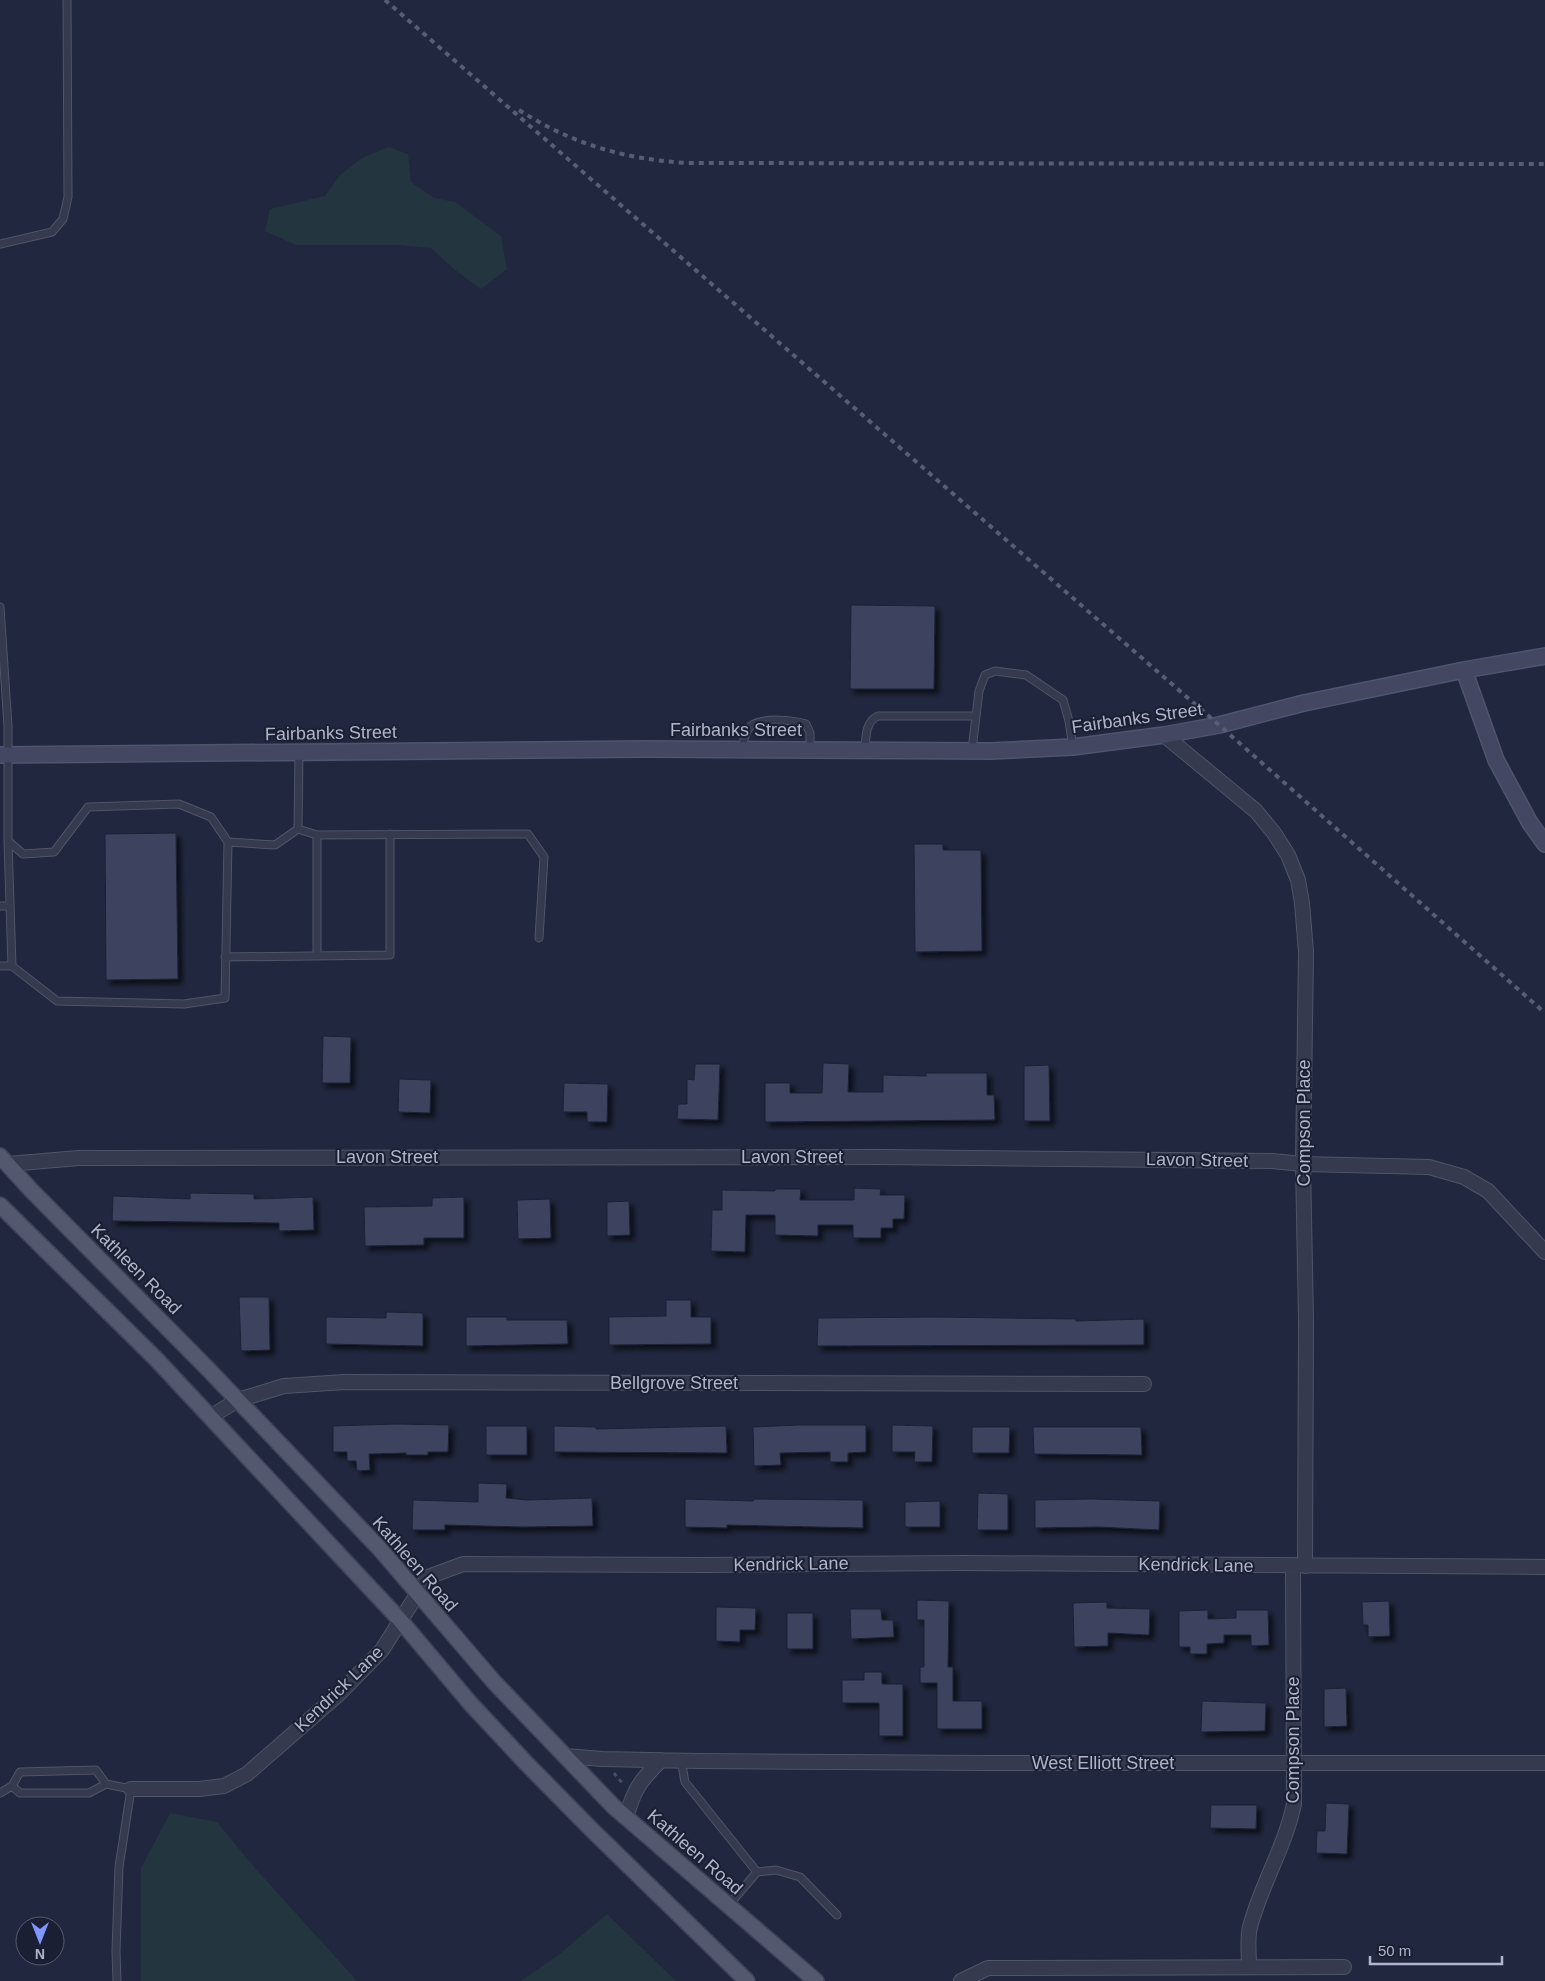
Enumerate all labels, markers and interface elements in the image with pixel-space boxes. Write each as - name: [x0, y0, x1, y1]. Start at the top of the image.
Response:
- street label: Fairbanks Street: [1070, 699, 1204, 737]
- street label: Fairbanks Street: [670, 720, 802, 740]
- street label: Fairbanks Street: [265, 722, 397, 744]
- street label: Compson Place: [1294, 1059, 1314, 1187]
- street label: Lavon Street: [336, 1147, 438, 1167]
- street label: Lavon Street: [741, 1147, 843, 1167]
- street label: Lavon Street: [1146, 1149, 1248, 1171]
- street label: Kathleen Road: [87, 1220, 185, 1318]
- street label: Bellgrove Street: [610, 1373, 738, 1393]
- street label: Kathleen Road: [368, 1512, 462, 1616]
- street label: Kendrick Lane: [733, 1553, 849, 1575]
- street label: Kendrick Lane: [1138, 1554, 1254, 1576]
- street label: Kendrick Lane: [291, 1642, 387, 1736]
- street label: Compson Place: [1283, 1676, 1303, 1804]
- street label: West Elliott Street: [1032, 1753, 1174, 1773]
- street label: Kathleen Road: [643, 1805, 747, 1899]
- north arrow: [15, 1916, 65, 1966]
- scale bar: [1370, 1934, 1502, 1966]
- text: 50 m: [1378, 1942, 1411, 1959]
- text: N: [35, 1946, 45, 1962]

